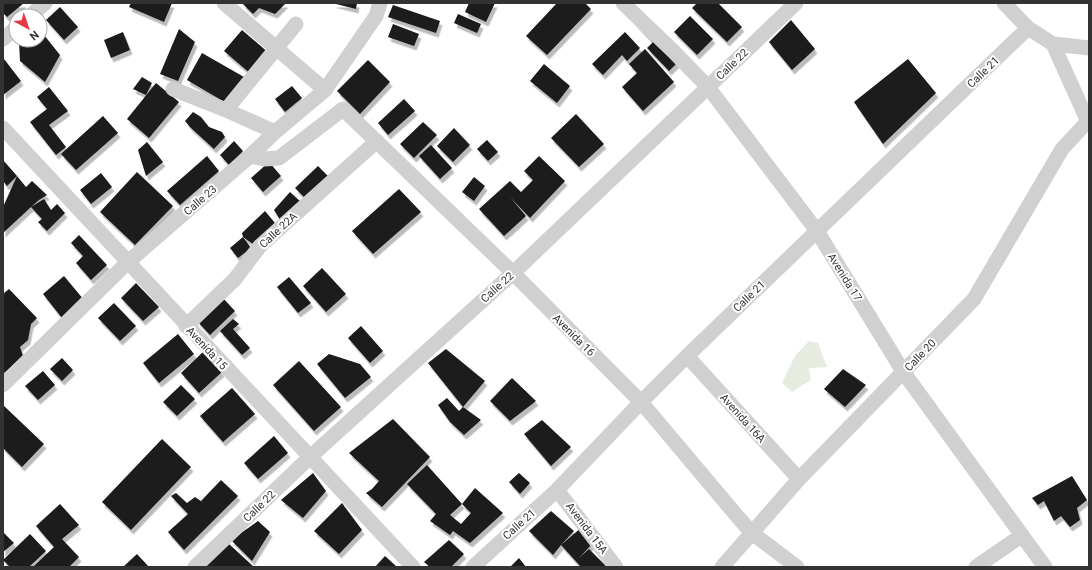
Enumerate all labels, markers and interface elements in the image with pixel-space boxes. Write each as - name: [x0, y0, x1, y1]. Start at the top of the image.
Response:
- north arrow: [8, 8, 48, 48]
- text: N: [27, 28, 41, 43]
- street label: Calle 22: [714, 46, 751, 83]
- street label: Calle 21: [965, 54, 1002, 91]
- street label: Calle 23: [181, 183, 219, 218]
- street label: Calle 22A: [257, 209, 300, 251]
- street label: Avenida 17: [825, 251, 864, 304]
- street label: Calle 22: [478, 269, 516, 305]
- street label: Calle 21: [731, 278, 768, 315]
- street label: Avenida 16: [550, 312, 597, 359]
- street label: Avenida 15: [183, 324, 230, 373]
- street label: Calle 20: [902, 337, 939, 374]
- street label: Avenida 16A: [717, 391, 768, 446]
- street label: Calle 22: [241, 488, 278, 525]
- street label: Avenida 15A: [563, 500, 611, 557]
- street label: Calle 21: [500, 506, 538, 542]

